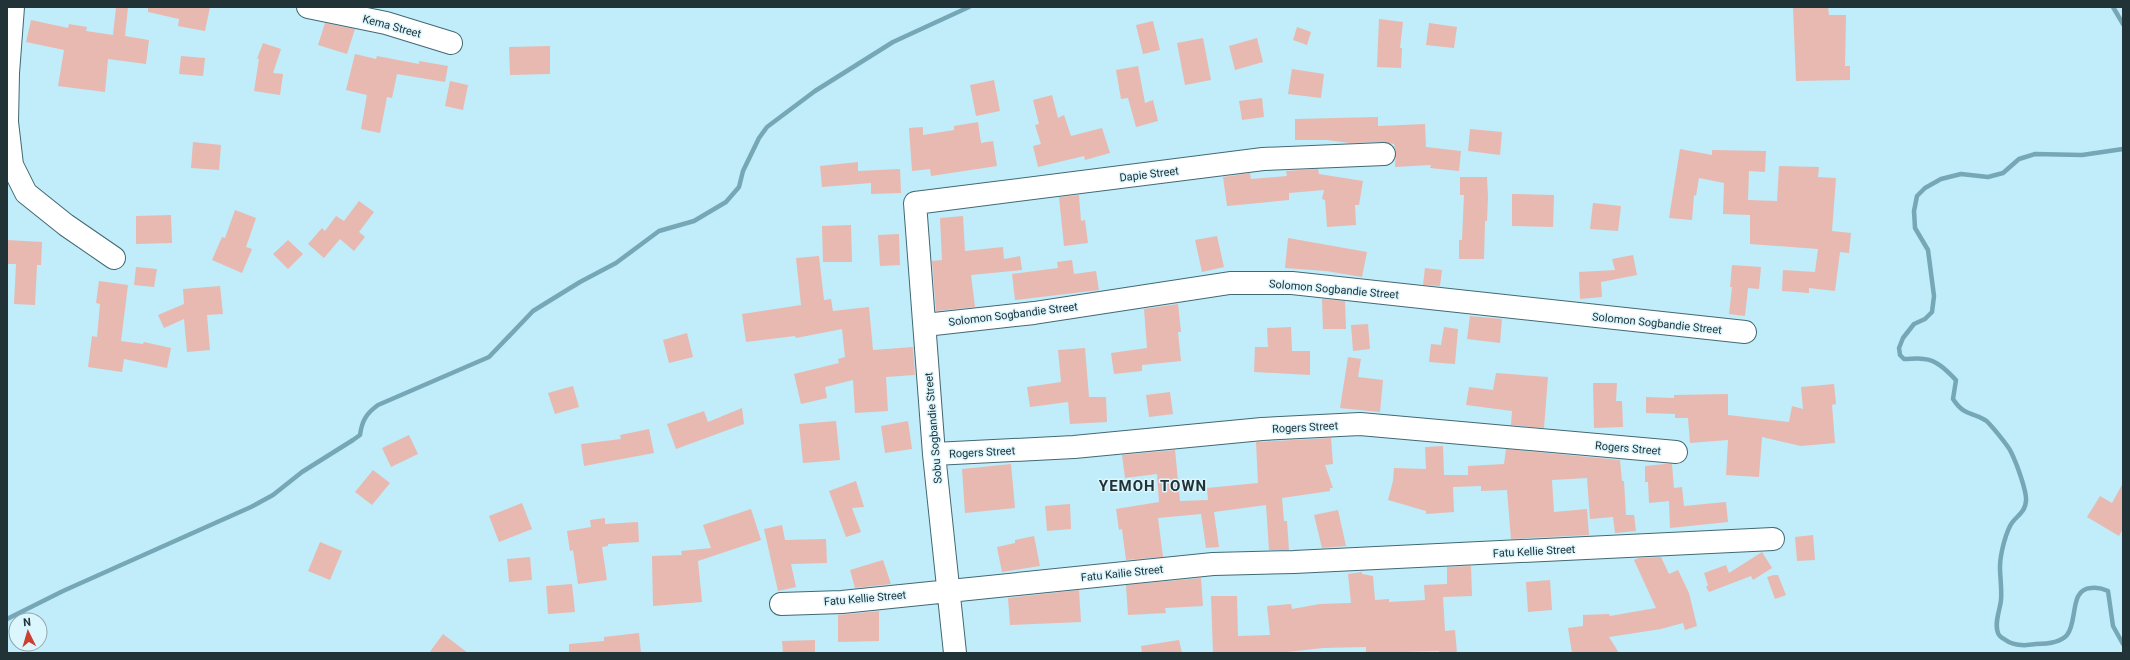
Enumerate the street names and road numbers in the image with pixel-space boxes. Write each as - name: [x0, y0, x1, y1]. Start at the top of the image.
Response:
- street label: Kema Street: [361, 12, 423, 41]
- street label: Dapie Street: [1119, 164, 1180, 185]
- street label: Solomon Sogbandie Street: [1269, 277, 1400, 302]
- street label: Solomon Sogbandie Street: [948, 300, 1079, 329]
- street label: Solomon Sogbandie Street: [1592, 310, 1723, 337]
- street label: Sobu Sogbandie Street: [922, 371, 945, 484]
- street label: Rogers Street: [1272, 419, 1339, 436]
- street label: Rogers Street: [1594, 439, 1662, 458]
- street label: Rogers Street: [949, 444, 1016, 461]
- street label: Fatu Kellie Street: [1493, 543, 1576, 560]
- street label: Fatu Kailie Street: [1080, 563, 1164, 584]
- street label: Fatu Kellie Street: [823, 588, 907, 609]

